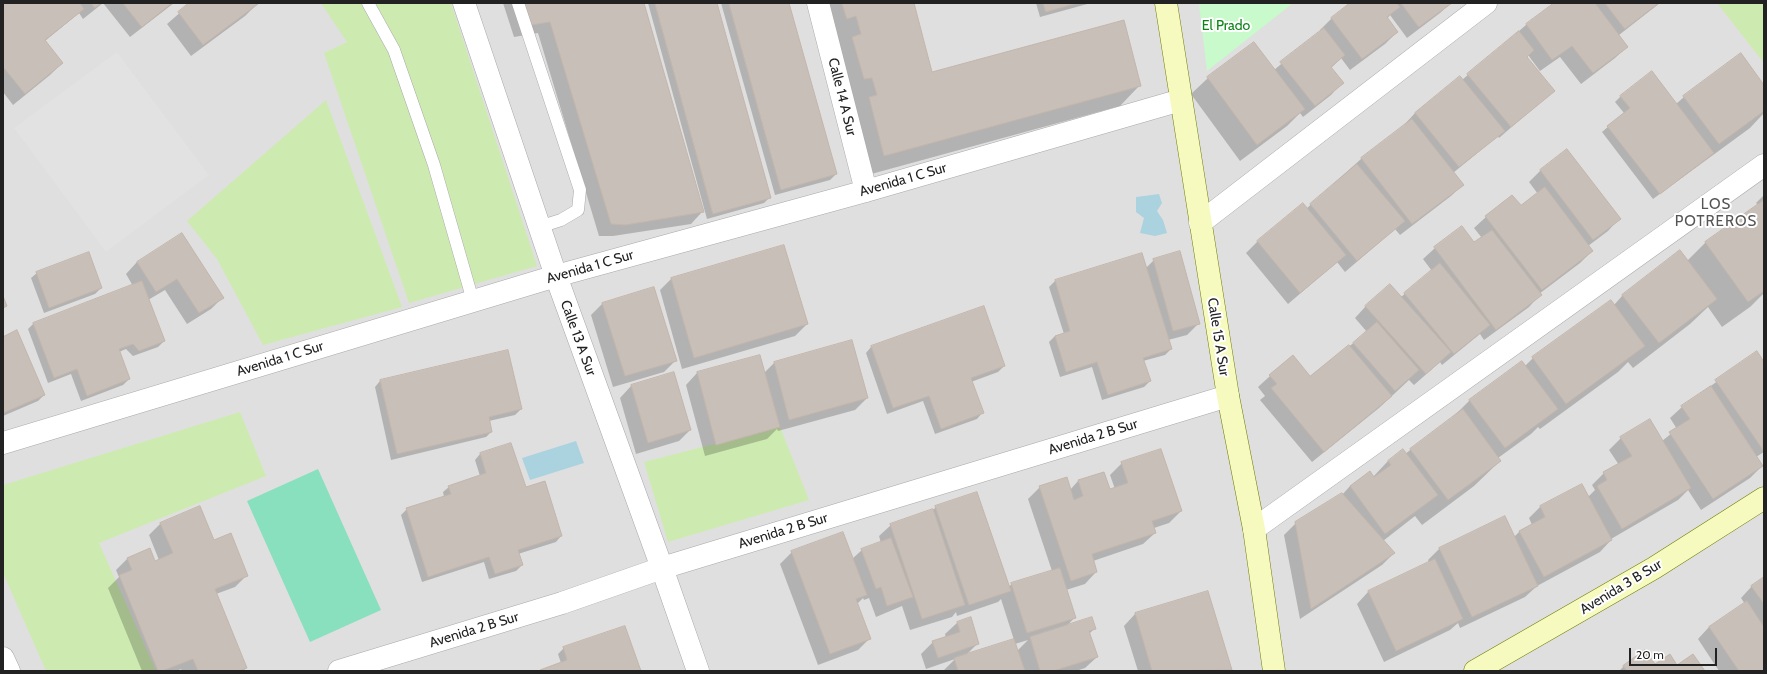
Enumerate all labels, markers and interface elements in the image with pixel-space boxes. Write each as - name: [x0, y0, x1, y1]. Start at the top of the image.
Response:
- park label: El Prado: [1202, 18, 1250, 34]
- street label: Calle 14 A Sur: [824, 56, 860, 138]
- street label: Avenida 1 C Sur: [858, 160, 948, 200]
- district label: LOS POTREROS: [1675, 196, 1757, 231]
- street label: Avenida 1 C Sur: [545, 247, 635, 287]
- street label: Calle 15 A Sur: [1204, 297, 1232, 377]
- street label: Calle 13 A Sur: [557, 298, 599, 378]
- street label: Avenida 1 C Sur: [235, 338, 325, 380]
- street label: Avenida 2 B Sur: [1046, 415, 1140, 459]
- street label: Avenida 2 B Sur: [736, 509, 830, 553]
- street label: Avenida 3 B Sur: [1577, 556, 1665, 618]
- street label: Avenida 2 B Sur: [427, 608, 521, 652]
- scale bar: [1631, 640, 1719, 666]
- text: 20 m: [1636, 647, 1664, 662]

